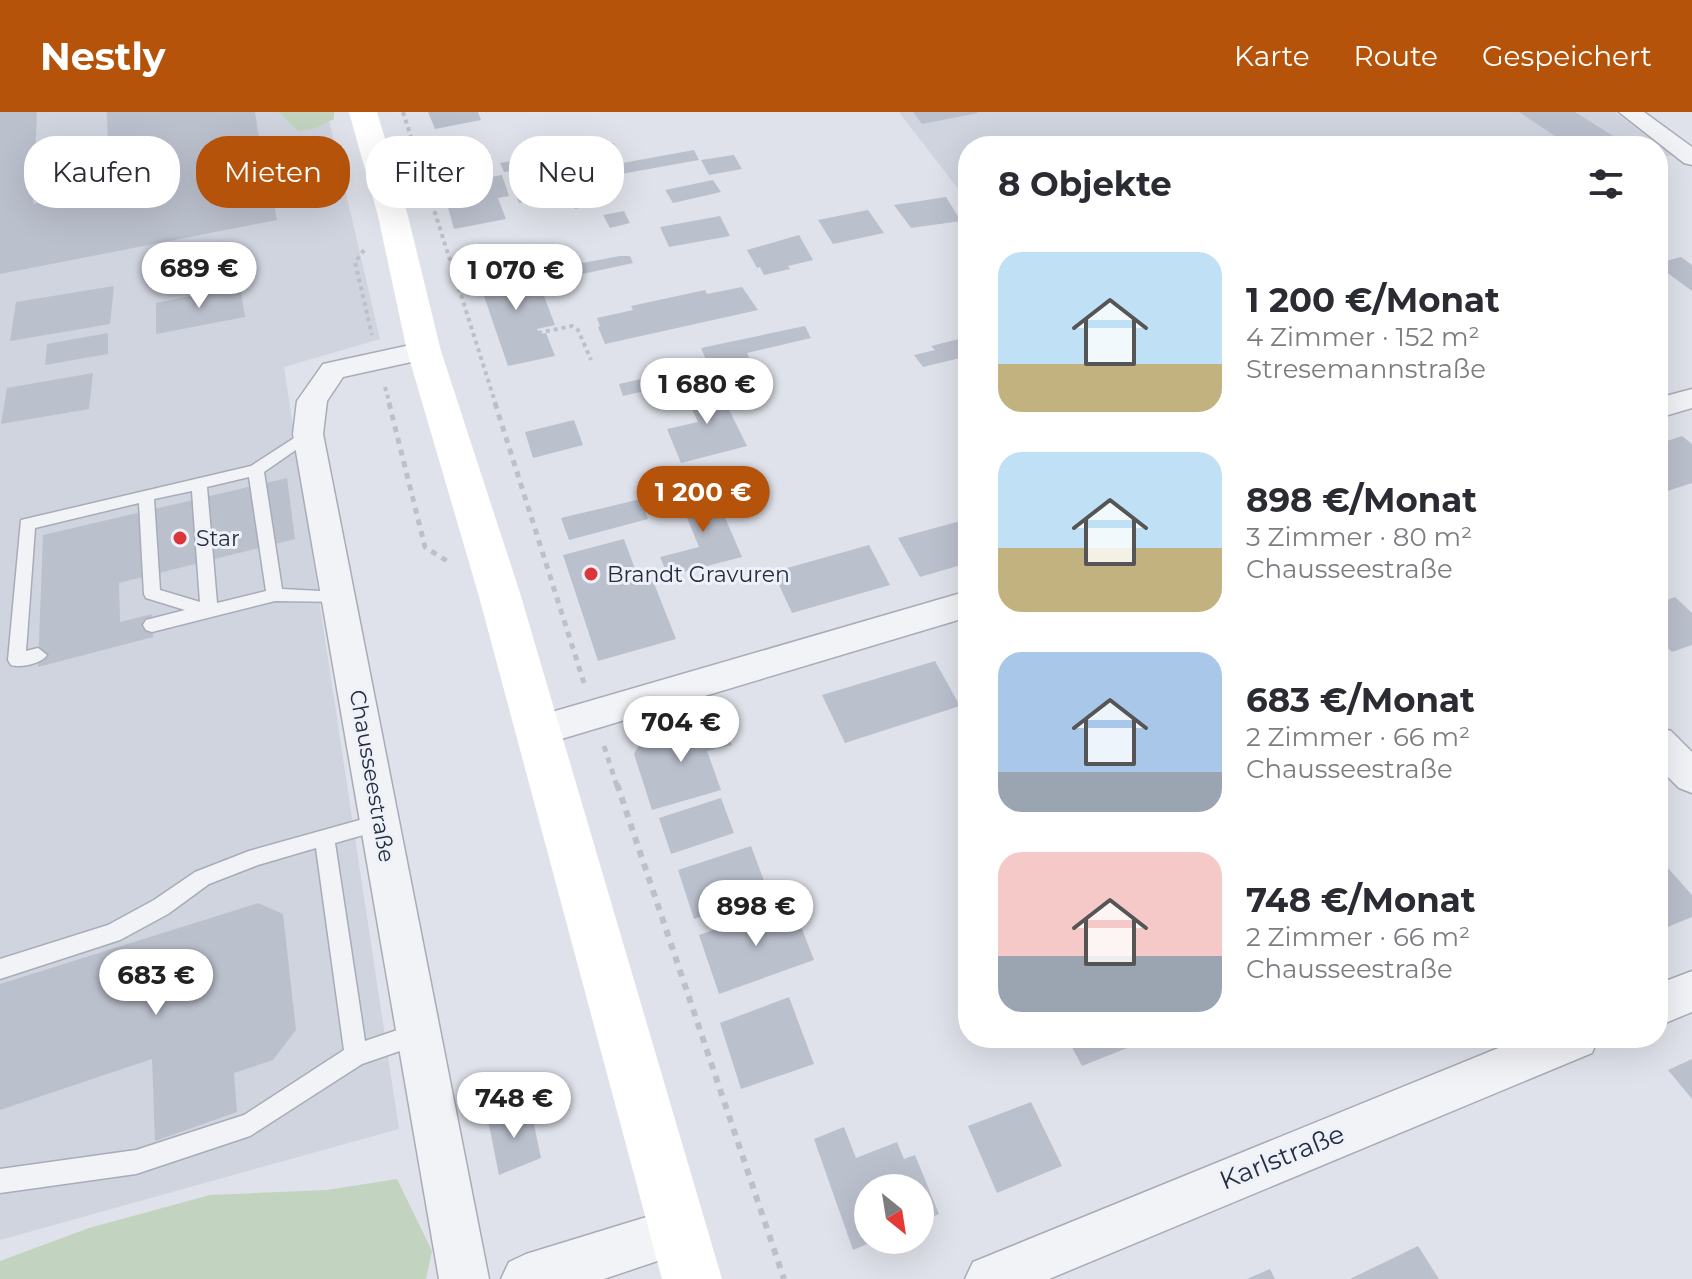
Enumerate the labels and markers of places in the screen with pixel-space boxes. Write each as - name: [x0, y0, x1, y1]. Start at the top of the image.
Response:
- pin: 689 €: [143, 242, 255, 310]
- pin: 1 070 €: [442, 244, 590, 312]
- pin: 1 680 €: [633, 358, 781, 426]
- pin: 1 200 €: [629, 466, 777, 534]
- place label: Star: [196, 525, 240, 552]
- marker: Star: [171, 529, 189, 547]
- place label: Brandt Gravuren: [607, 561, 790, 588]
- marker: Brandt Gravuren: [582, 565, 600, 583]
- pin: 704 €: [625, 696, 737, 764]
- pin: 898 €: [700, 880, 812, 948]
- pin: 683 €: [100, 949, 212, 1017]
- pin: 748 €: [458, 1072, 570, 1140]

